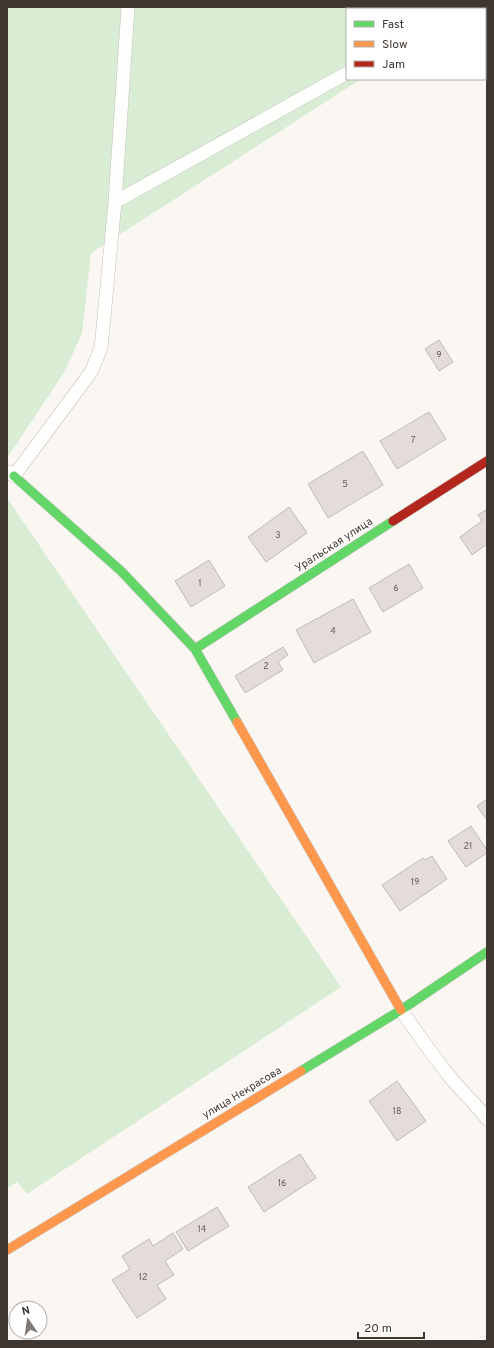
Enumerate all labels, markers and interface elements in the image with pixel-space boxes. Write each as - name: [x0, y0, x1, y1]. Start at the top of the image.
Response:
- legend: [346, 8, 486, 80]
- text: Fast: [382, 17, 404, 33]
- text: Slow: [382, 37, 408, 53]
- text: Jam: [382, 57, 405, 73]
- house number: 9: [436, 350, 442, 361]
- house number: 7: [411, 435, 416, 446]
- house number: 5: [342, 479, 348, 490]
- street label: Уральская улица: [293, 515, 376, 575]
- house number: 3: [275, 530, 281, 541]
- house number: 1: [198, 578, 202, 589]
- house number: 6: [393, 583, 399, 594]
- house number: 4: [330, 626, 336, 637]
- house number: 2: [263, 661, 269, 672]
- house number: 21: [464, 841, 472, 852]
- house number: 19: [411, 877, 419, 888]
- street label: улица Некрасова: [200, 1064, 284, 1122]
- house number: 18: [393, 1106, 401, 1117]
- house number: 16: [278, 1178, 286, 1189]
- house number: 14: [198, 1224, 207, 1235]
- house number: 12: [139, 1272, 147, 1283]
- north arrow: [8, 1300, 48, 1340]
- text: N: [21, 1304, 31, 1319]
- scale bar: [358, 1314, 424, 1340]
- text: 20 m: [364, 1321, 392, 1337]

